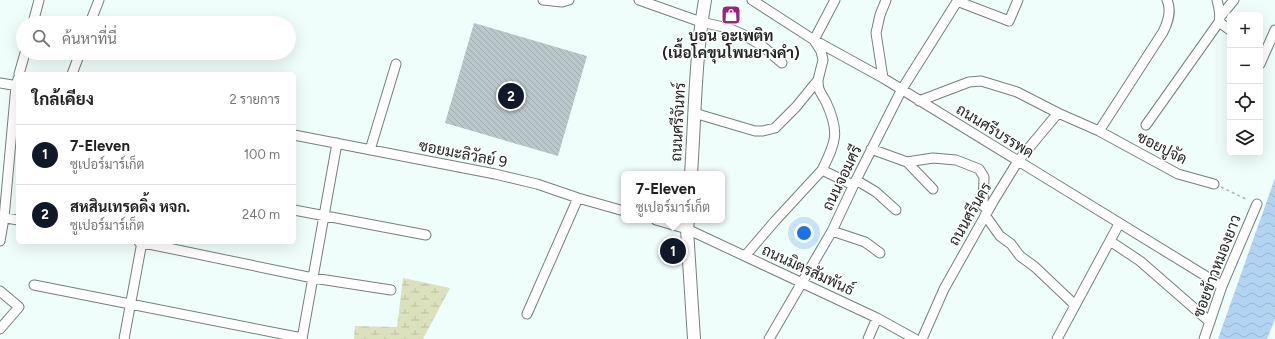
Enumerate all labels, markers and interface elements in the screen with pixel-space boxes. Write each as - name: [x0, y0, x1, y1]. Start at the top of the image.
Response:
- shop icon: บอน อะเพติท (เนื้อโคขุนโพนยางคำ): [720, 4, 742, 26]
- map controls: [1227, 12, 1263, 156]
- button: +: [1227, 12, 1263, 48]
- search box: [16, 16, 296, 60]
- icon: search: [30, 27, 52, 49]
- place label: บอน อะเพติท (เนื้อโคขุนโพนยางคำ): [662, 27, 800, 64]
- text: ค้นหาที่นี่: [62, 30, 117, 48]
- button: −: [1227, 48, 1263, 84]
- pin: 2: [498, 81, 524, 111]
- street label: ถนนศรีจันทร์: [666, 82, 689, 162]
- button: locate: [1227, 84, 1263, 120]
- text: ใกล้เคียง: [32, 89, 94, 109]
- text: 2 รายการ: [229, 92, 280, 107]
- street label: ถนนศรีบรรพด: [953, 99, 1038, 162]
- button: layers: [1227, 120, 1263, 156]
- street label: ซอยปูจัด: [1134, 128, 1190, 169]
- street label: ซอยมะลิวัลย์ 9: [417, 136, 509, 171]
- text: 7-Eleven: [70, 137, 130, 155]
- street label: ถนนจอมศรี: [818, 142, 866, 214]
- text: 1: [42, 147, 48, 162]
- text: 100 m: [244, 147, 280, 162]
- text: ซูเปอร์มาร์เก็ต: [70, 157, 144, 172]
- popup: [621, 171, 725, 223]
- street label: ถนนศรีนคร: [944, 179, 995, 249]
- text: 7-Eleven: [636, 180, 696, 198]
- text: สหสินเทรดดิ้ง หจก.: [70, 198, 190, 216]
- text: ซูเปอร์มาร์เก็ต: [636, 200, 710, 215]
- text: 2: [41, 207, 49, 222]
- text: 240 m: [242, 207, 280, 222]
- street label: ซอยข้าวหมองยาว: [1188, 212, 1245, 320]
- text: ซูเปอร์มาร์เก็ต: [70, 218, 144, 233]
- your location: [794, 223, 814, 243]
- pin: 1: [660, 236, 686, 266]
- street label: ถนนมิตรสัมพันธ์: [759, 240, 857, 299]

